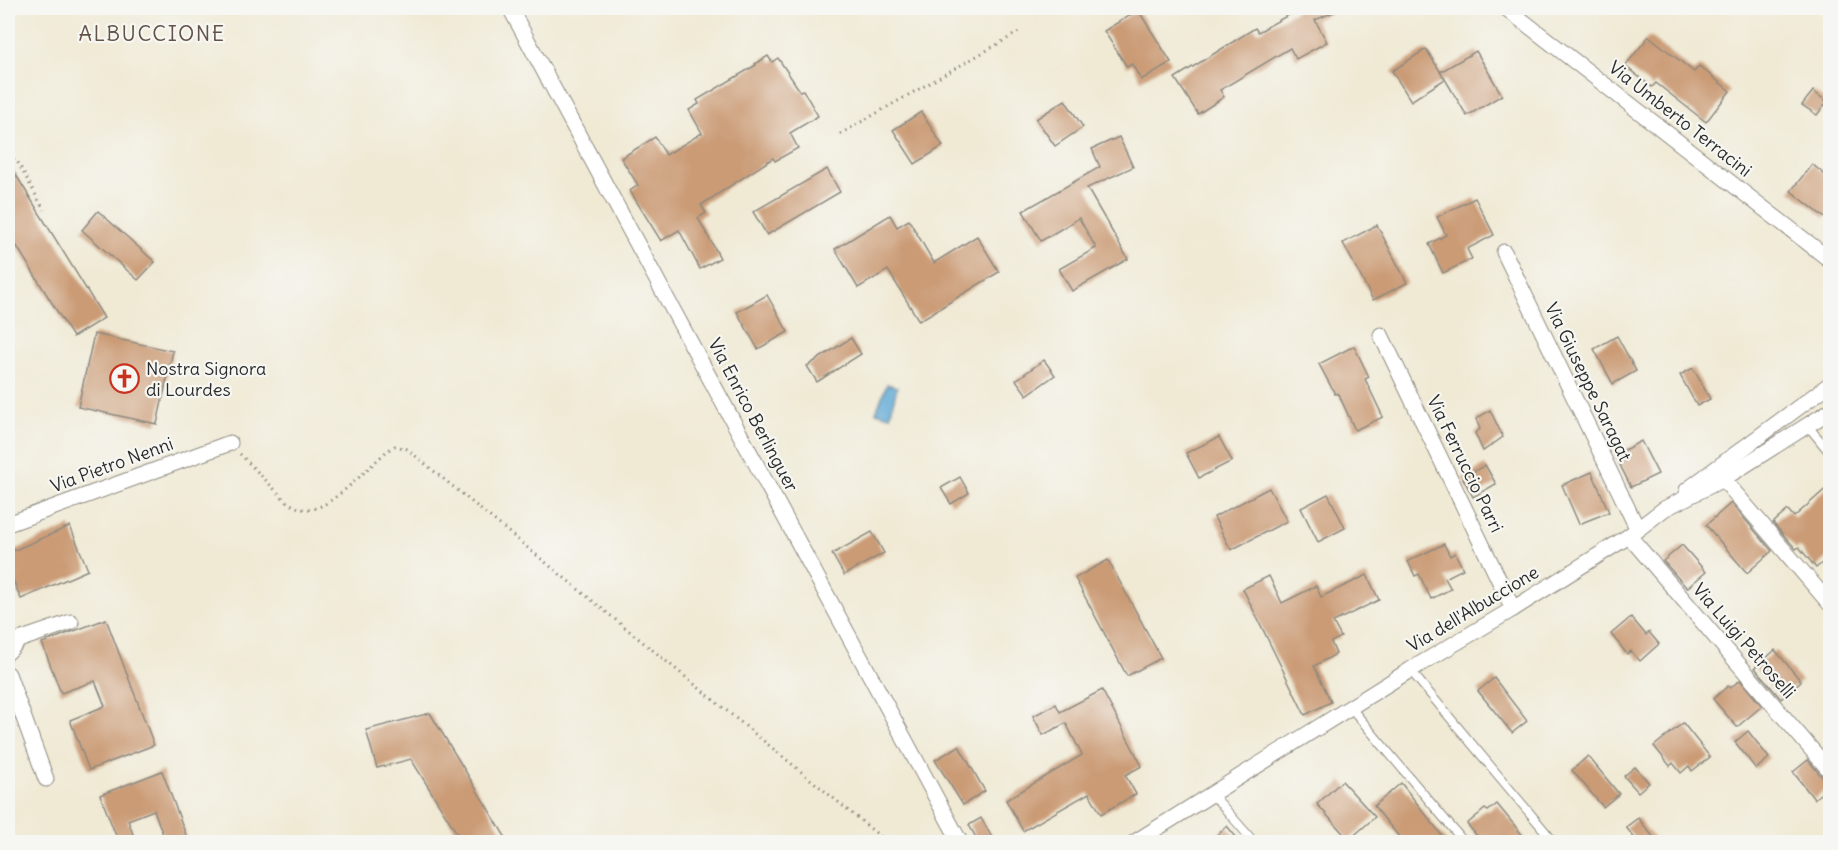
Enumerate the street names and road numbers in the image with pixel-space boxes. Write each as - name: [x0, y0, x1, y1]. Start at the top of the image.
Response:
- street label: Via Umberto Terracini: [1604, 56, 1756, 182]
- street label: Via Giuseppe Saragat: [1540, 299, 1637, 465]
- street label: Via Enrico Berlinguer: [703, 334, 804, 496]
- street label: Via Ferruccio Parri: [1422, 391, 1509, 536]
- street label: Via Pietro Nenni: [47, 432, 176, 497]
- street label: Via dell'Albuccione: [1403, 560, 1543, 657]
- street label: Via Luigi Petroselli: [1688, 578, 1801, 703]

